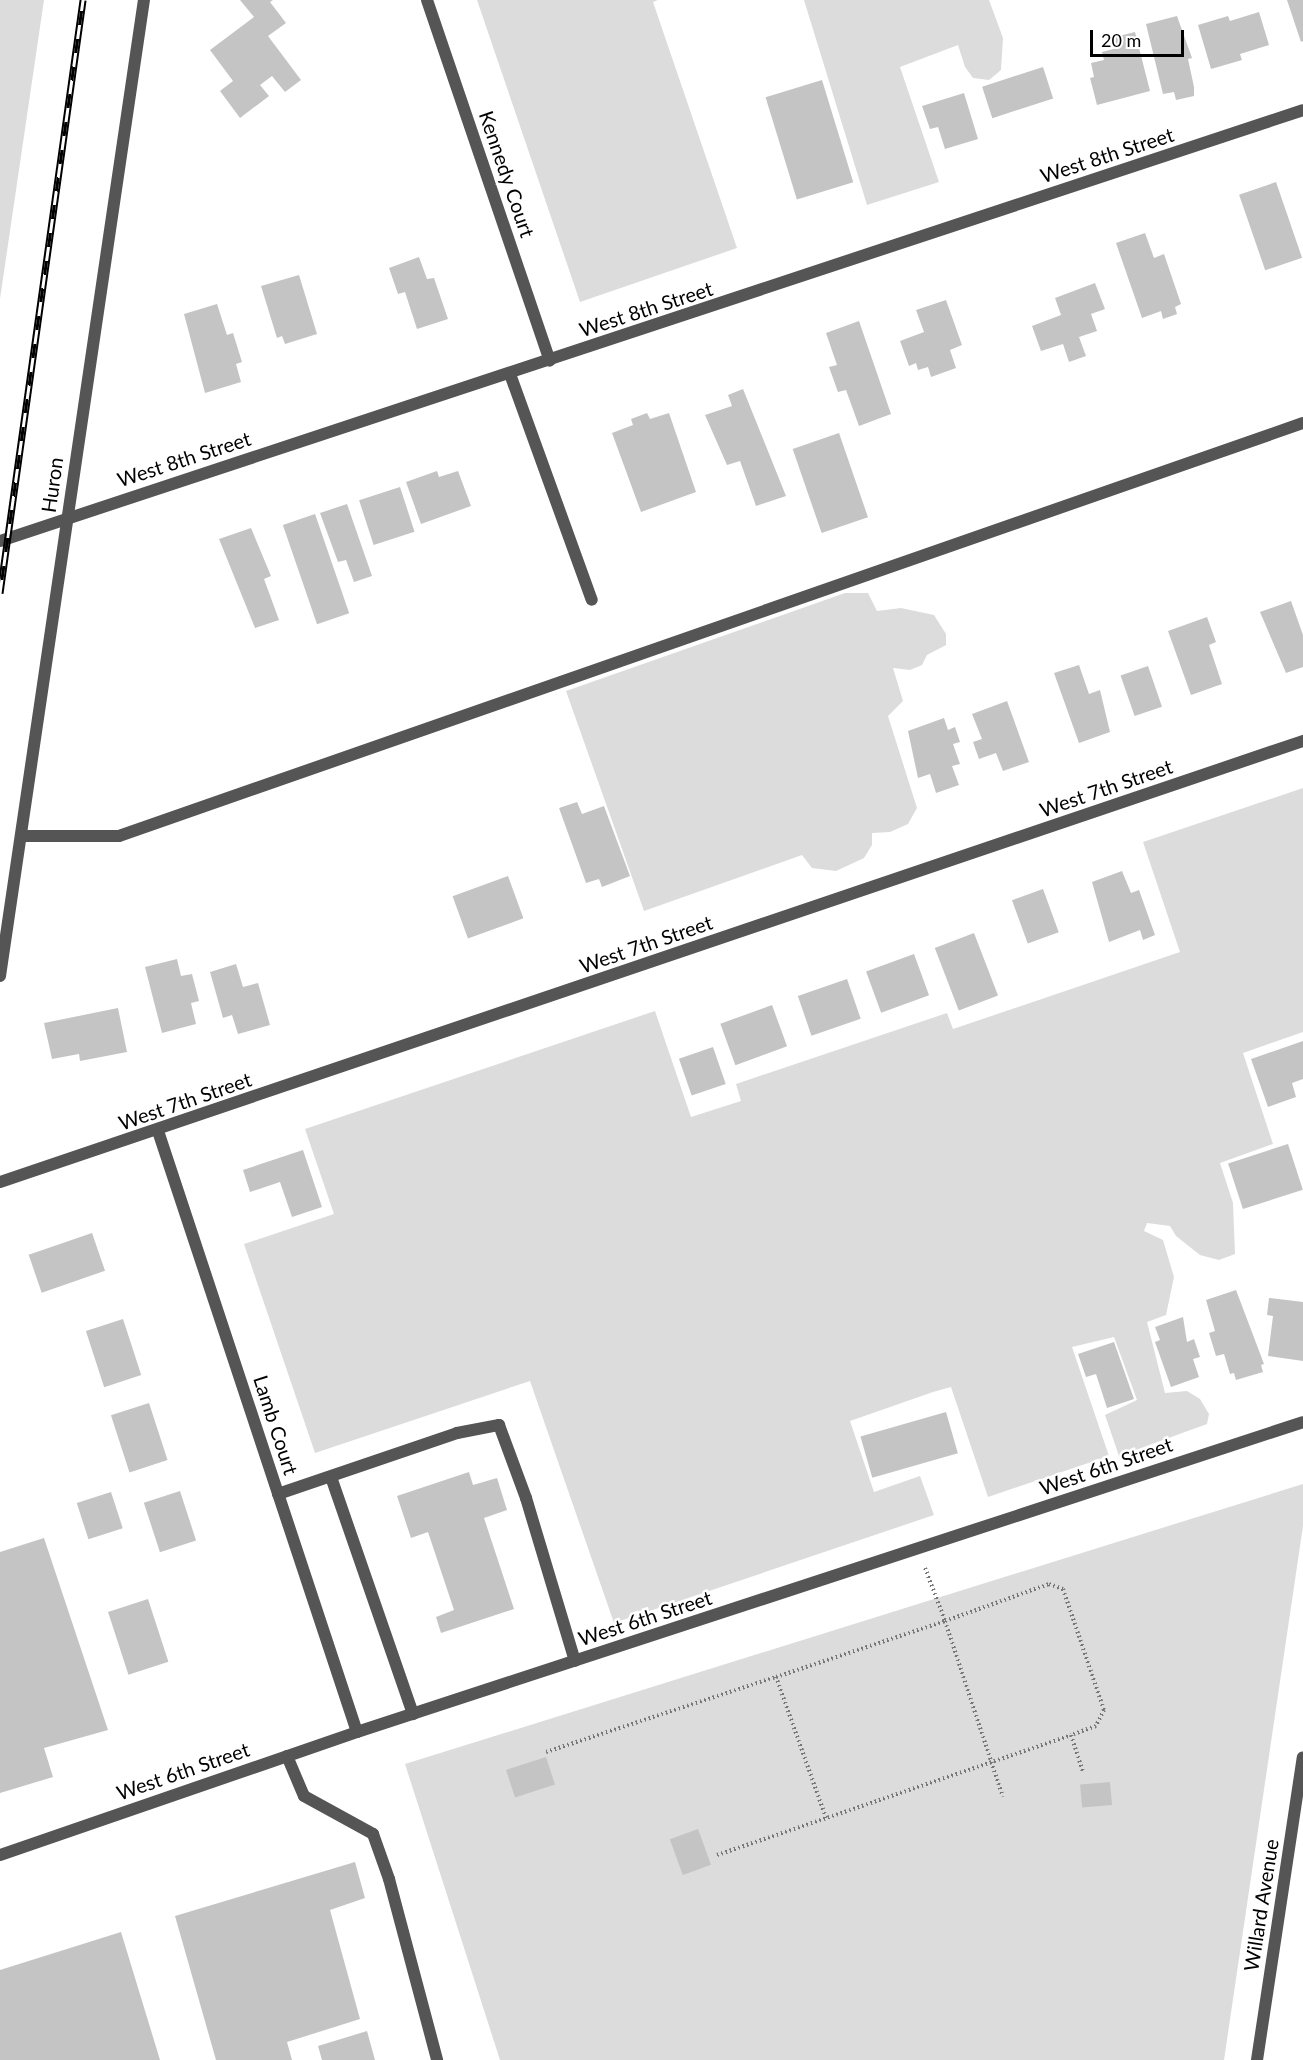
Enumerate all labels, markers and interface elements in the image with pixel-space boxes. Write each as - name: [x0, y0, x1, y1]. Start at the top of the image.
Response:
- scale bar: [1093, 18, 1188, 56]
- text: 20 m: [1101, 29, 1141, 51]
- street label: Kennedy Court: [474, 107, 540, 241]
- street label: West 8th Street: [1037, 122, 1177, 188]
- street label: West 8th Street: [576, 276, 716, 342]
- street label: West 8th Street: [114, 426, 254, 492]
- street label: Huron: [36, 456, 68, 514]
- street label: West 7th Street: [1036, 754, 1176, 822]
- street label: West 7th Street: [576, 910, 716, 978]
- street label: West 7th Street: [115, 1067, 255, 1135]
- street label: Lamb Court: [249, 1372, 303, 1478]
- street label: West 6th Street: [1036, 1432, 1176, 1500]
- street label: West 6th Street: [575, 1585, 715, 1651]
- street label: West 6th Street: [113, 1737, 253, 1805]
- street label: Willard Avenue: [1239, 1837, 1283, 1973]

